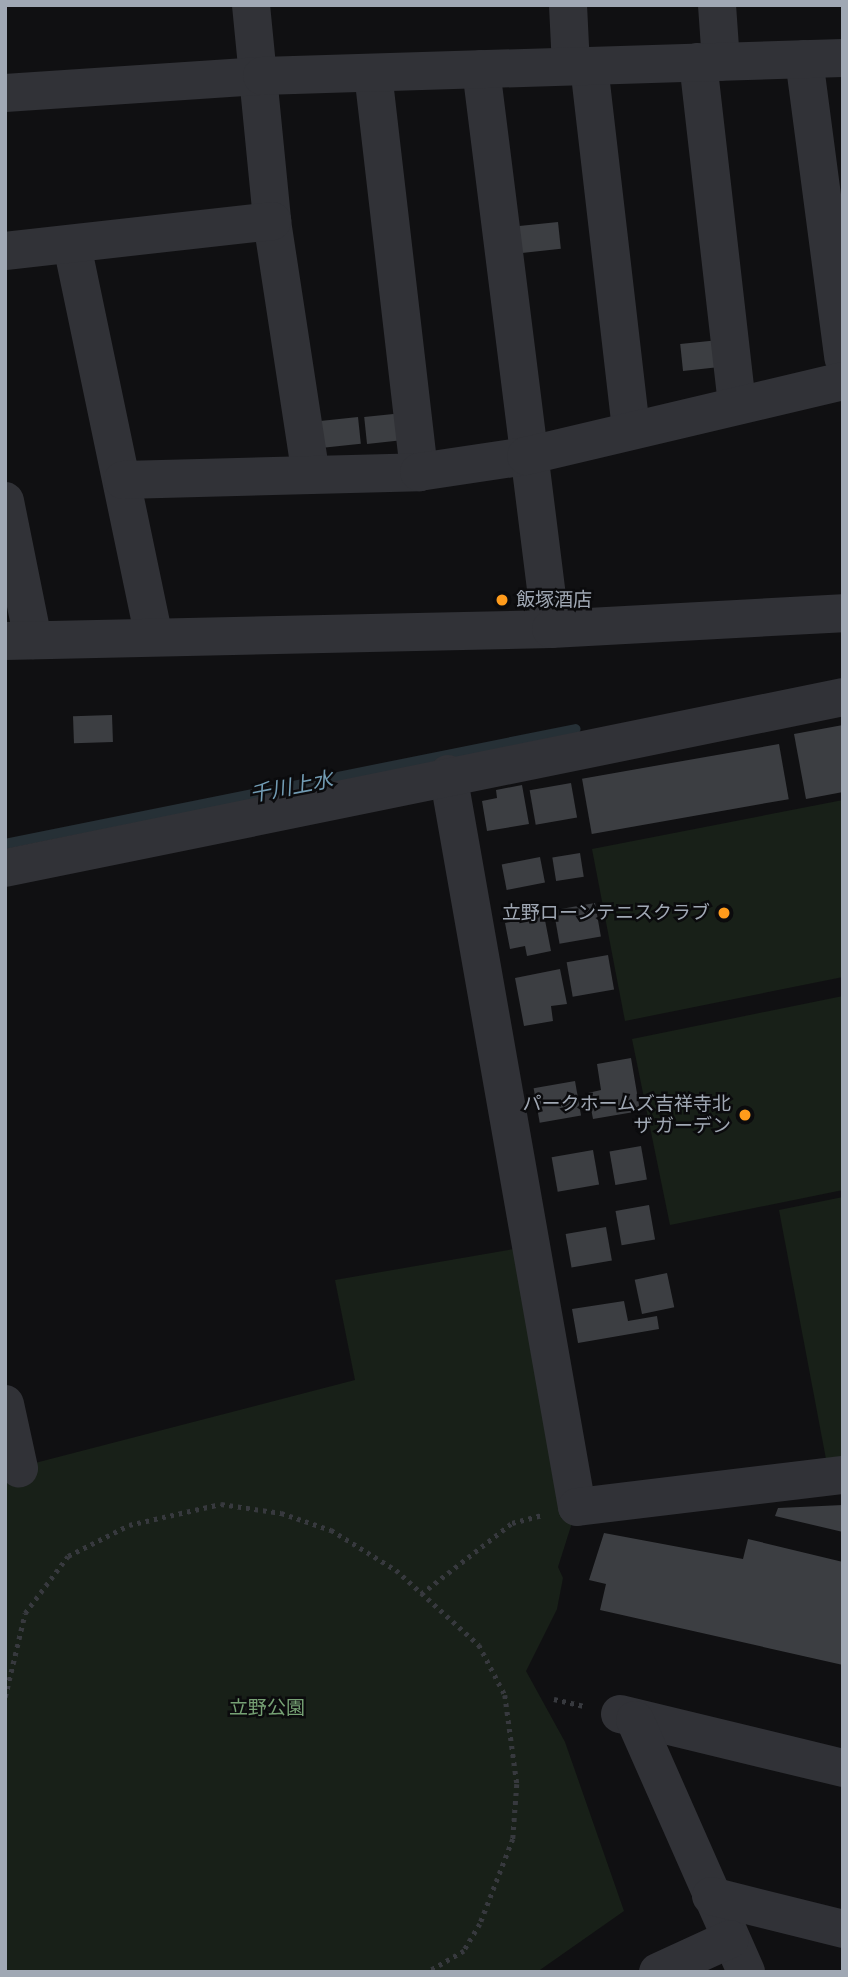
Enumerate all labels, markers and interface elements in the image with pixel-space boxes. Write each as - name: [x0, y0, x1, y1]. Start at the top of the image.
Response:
- place label: 飯塚酒店: [516, 589, 592, 611]
- marker: 飯塚酒店: [494, 592, 510, 608]
- water label: 千川上水: [247, 766, 335, 806]
- place label: 立野ローンテニスクラブ: [501, 902, 710, 924]
- marker: 立野ローンテニスクラブ: [716, 905, 732, 921]
- place label: パークホームズ吉祥寺北 ザ ガーデン: [522, 1093, 731, 1137]
- marker: パークホームズ吉祥寺北 ザ ガーデン: [737, 1107, 753, 1123]
- park label: 立野公園: [229, 1697, 305, 1719]

